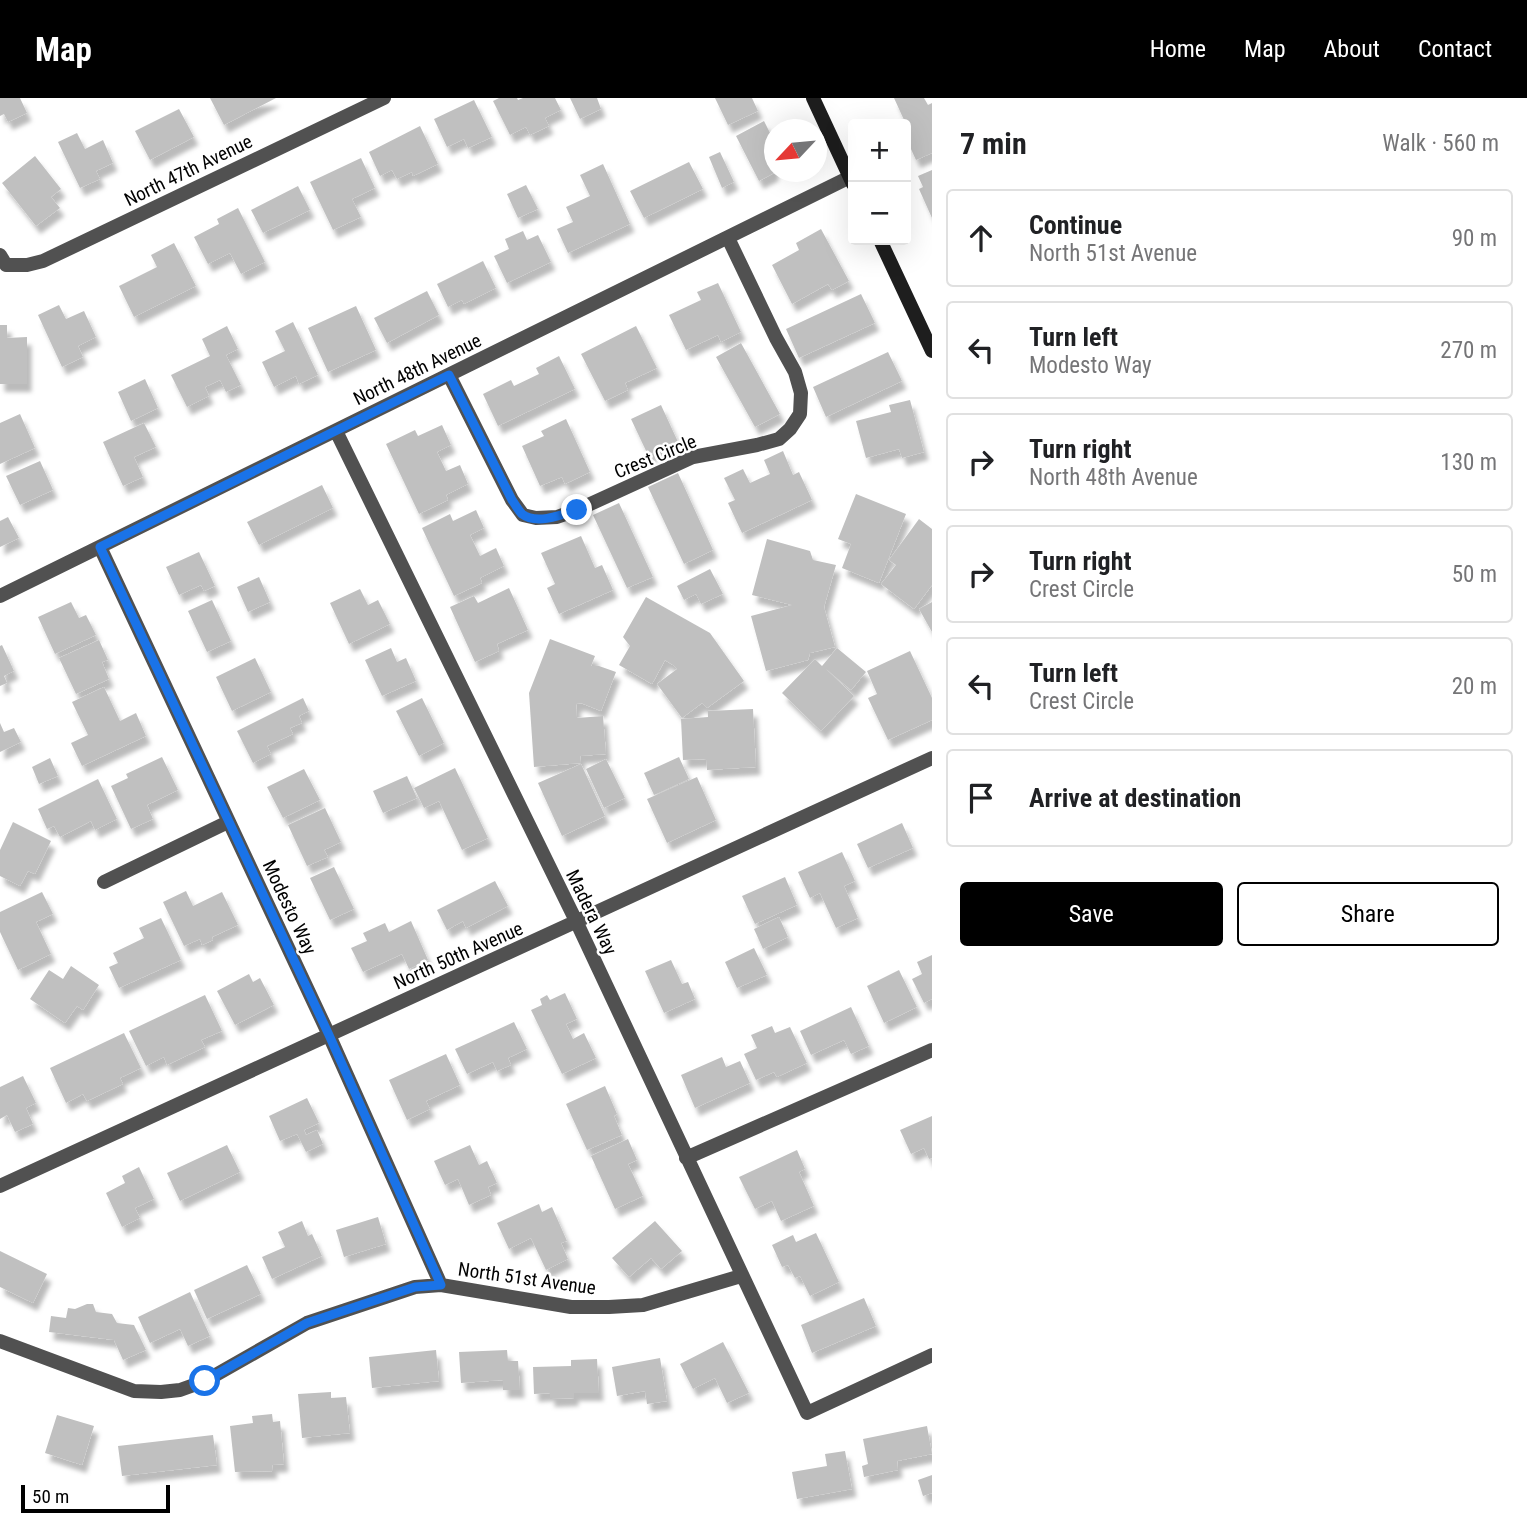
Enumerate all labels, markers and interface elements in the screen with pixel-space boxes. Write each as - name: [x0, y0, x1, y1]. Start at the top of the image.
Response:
- text: Map: [35, 30, 92, 69]
- text: Home: [1150, 35, 1206, 63]
- text: Map: [1244, 35, 1286, 63]
- text: About: [1324, 35, 1380, 63]
- text: Contact: [1418, 35, 1492, 63]
- north arrow: [764, 119, 827, 182]
- map controls: [848, 119, 911, 245]
- button: +: [848, 119, 911, 182]
- text: 7 min: [960, 126, 1027, 161]
- street label: North 47th Avenue: [121, 130, 256, 211]
- text: Walk · 560 m: [1382, 130, 1499, 157]
- button: −: [848, 182, 911, 245]
- text: Continue: [1029, 210, 1122, 240]
- icon: ahead: [962, 219, 1000, 257]
- text: 90 m: [1452, 225, 1497, 252]
- text: North 51st Avenue: [1029, 240, 1197, 267]
- text: Turn left: [1029, 322, 1118, 352]
- street label: North 48th Avenue: [350, 329, 485, 410]
- icon: left: [962, 331, 1000, 369]
- text: 270 m: [1440, 337, 1497, 364]
- text: Modesto Way: [1029, 352, 1152, 379]
- street label: Crest Circle: [611, 430, 700, 483]
- text: Turn right: [1029, 434, 1131, 464]
- icon: right: [962, 443, 1000, 481]
- text: 130 m: [1440, 449, 1497, 476]
- text: North 48th Avenue: [1029, 464, 1198, 491]
- route end: [561, 494, 592, 525]
- text: Turn right: [1029, 546, 1131, 576]
- icon: right: [962, 555, 1000, 593]
- text: 50 m: [1452, 561, 1497, 588]
- text: Crest Circle: [1029, 576, 1134, 603]
- text: Turn left: [1029, 658, 1118, 688]
- icon: left: [962, 667, 1000, 705]
- text: 20 m: [1452, 673, 1497, 700]
- text: Crest Circle: [1029, 688, 1134, 715]
- icon: arrive: [962, 779, 1000, 817]
- text: Arrive at destination: [1029, 783, 1241, 813]
- street label: Modesto Way: [258, 856, 321, 958]
- street label: Madera Way: [561, 866, 622, 959]
- button: Save: [960, 882, 1223, 946]
- button: Share: [1237, 882, 1499, 946]
- street label: North 50th Avenue: [390, 917, 527, 994]
- street label: North 51st Avenue: [457, 1257, 597, 1300]
- route start: [189, 1365, 220, 1396]
- scale bar: [21, 1482, 170, 1514]
- text: 50 m: [32, 1485, 69, 1508]

